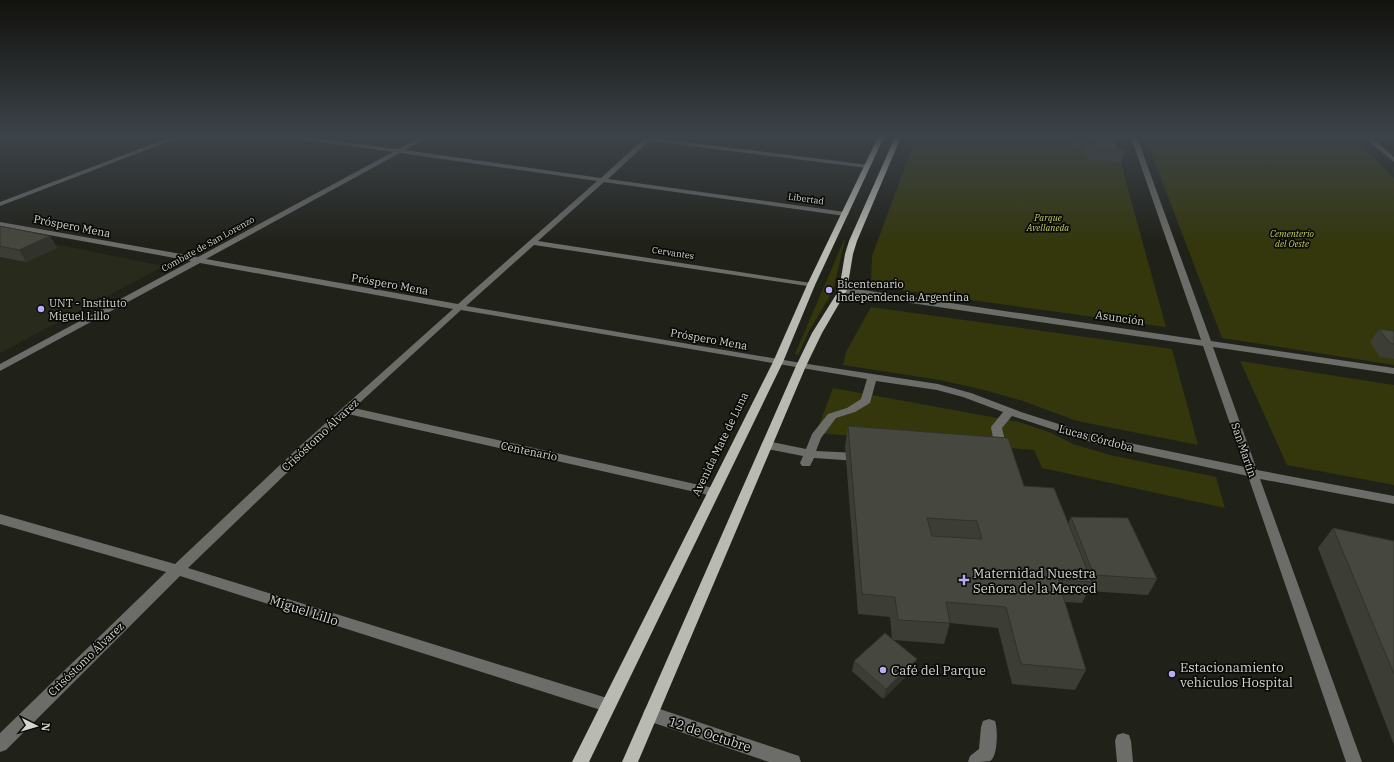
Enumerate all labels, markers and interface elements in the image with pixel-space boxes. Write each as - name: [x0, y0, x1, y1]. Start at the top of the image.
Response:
- street label: Libertad: [787, 191, 825, 207]
- street label: Próspero Mena: [32, 212, 112, 240]
- park label: Parque Avellaneda: [1026, 212, 1069, 233]
- street label: Combate de San Lorenzo: [159, 213, 256, 274]
- park label: Cementerio del Oeste: [1270, 228, 1315, 249]
- street label: Cervantes: [651, 244, 695, 261]
- street label: Próspero Mena: [350, 270, 430, 298]
- place label: Bicentenario Independencia Argentina: [837, 277, 969, 304]
- marker: Bicentenario Independencia Argentina: [824, 285, 834, 295]
- place label: UNT - Instituto Miguel Lillo: [49, 296, 127, 323]
- marker: UNT - Instituto Miguel Lillo: [36, 304, 46, 314]
- street label: Asunción: [1095, 308, 1145, 328]
- street label: Próspero Mena: [669, 325, 749, 353]
- street label: Avenida Mate de Luna: [689, 390, 751, 498]
- street label: Crisóstomo Álvarez: [279, 395, 362, 474]
- street label: Lucas Córdoba: [1057, 421, 1135, 455]
- street label: San Martín: [1228, 421, 1260, 479]
- street label: Centenario: [500, 438, 558, 464]
- place label: Maternidad Nuestra Señora de la Merced: [973, 565, 1097, 597]
- marker: Maternidad Nuestra Señora de la Merced: [958, 574, 970, 586]
- street label: Miguel Lillo: [267, 591, 340, 630]
- street label: Crisóstomo Álvarez: [45, 619, 127, 699]
- place label: Estacionamiento vehículos Hospital: [1180, 659, 1293, 691]
- place label: Café del Parque: [891, 662, 986, 679]
- marker: Café del Parque: [878, 665, 888, 675]
- marker: Estacionamiento vehículos Hospital: [1167, 669, 1177, 679]
- north arrow: [16, 706, 56, 746]
- street label: 12 de Octubre: [666, 713, 753, 756]
- text: N: [39, 722, 53, 732]

